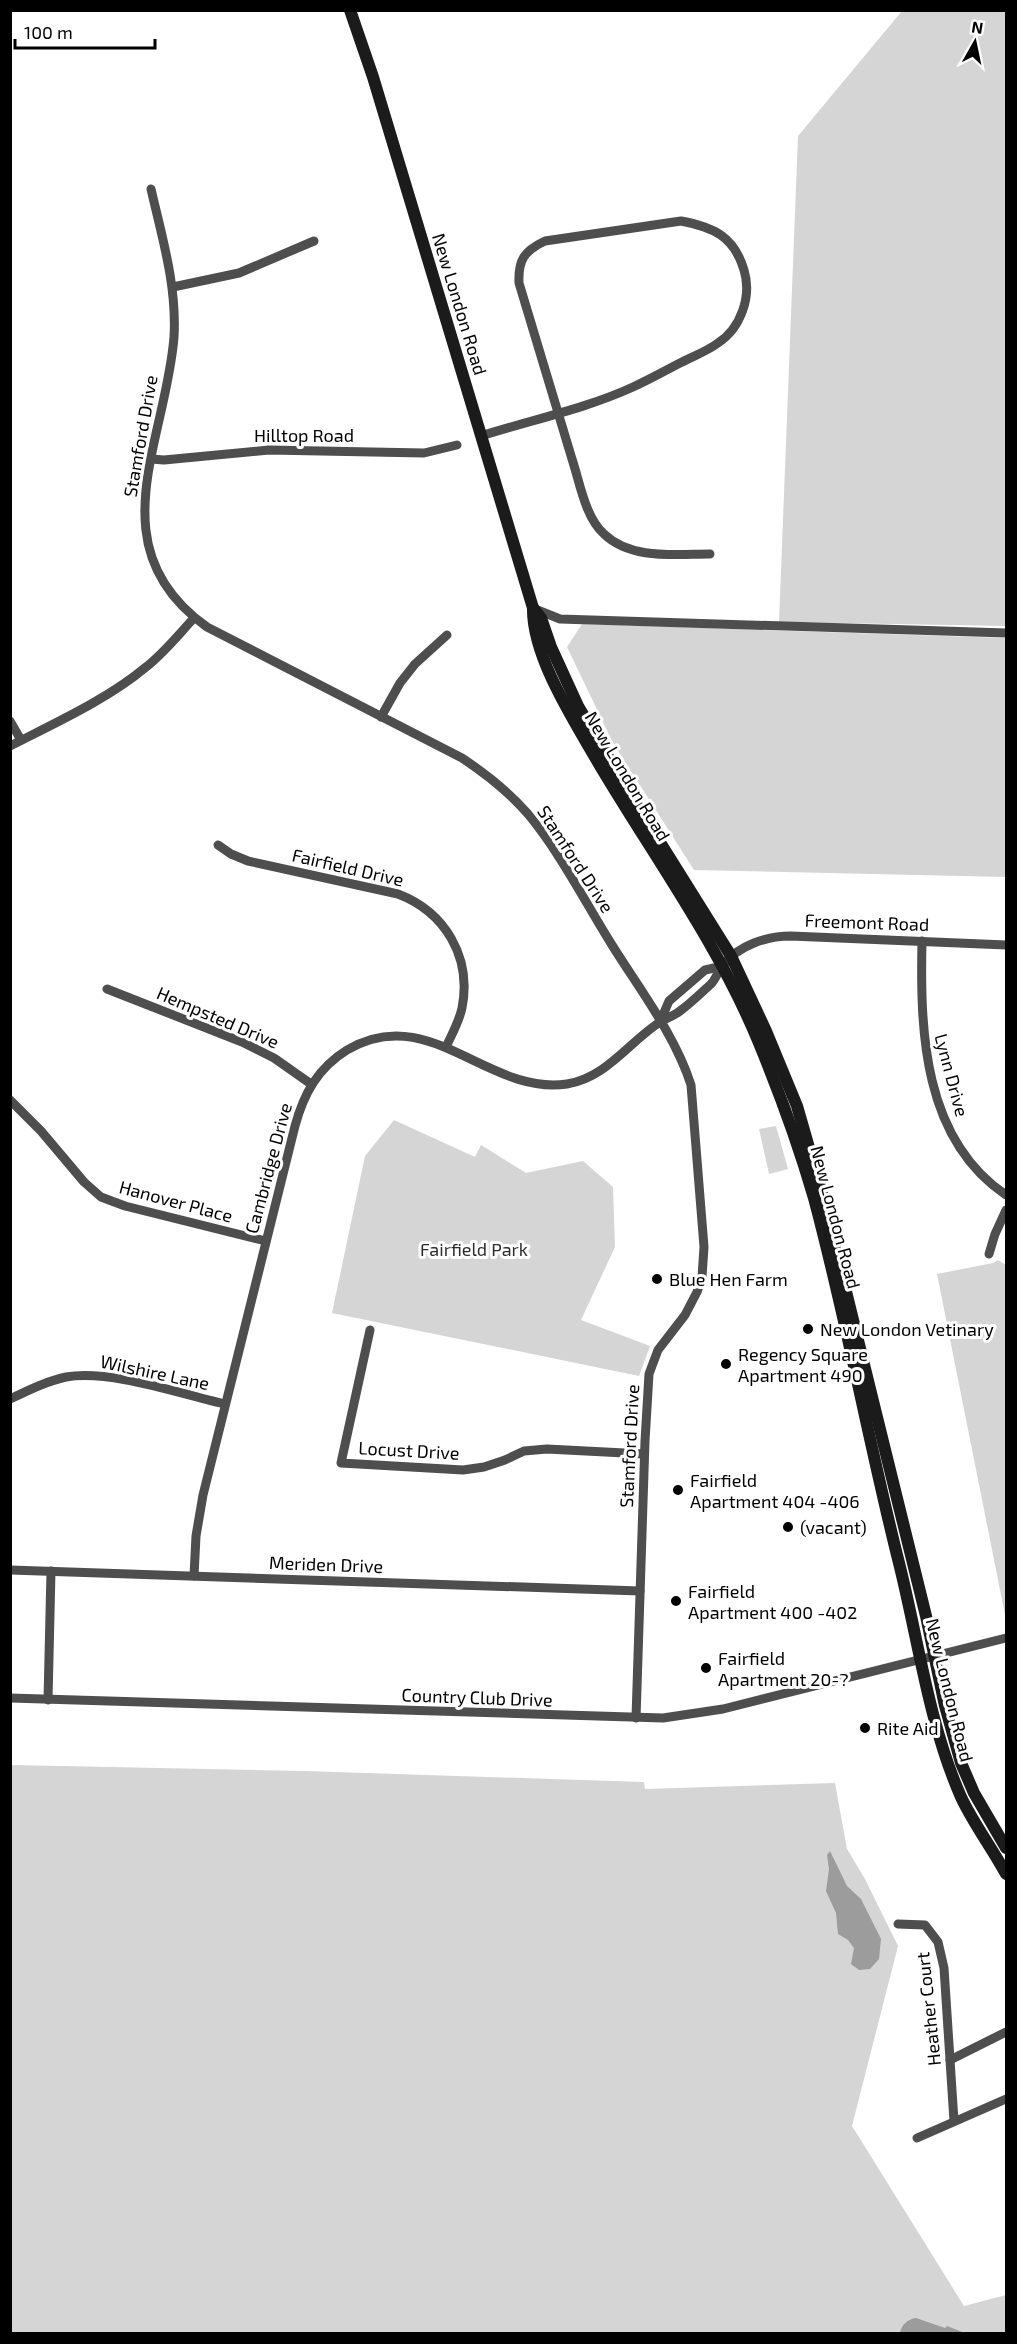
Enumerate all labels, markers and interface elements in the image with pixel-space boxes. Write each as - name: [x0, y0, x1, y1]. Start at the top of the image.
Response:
- scale bar: [15, 12, 154, 50]
- north arrow: [945, 12, 1005, 72]
- text: N: [970, 16, 985, 37]
- text: 100 m: [24, 21, 73, 43]
- street label: New London Road: [428, 230, 492, 378]
- street label: Stamford Drive: [118, 373, 162, 499]
- street label: Hilltop Road: [254, 424, 354, 446]
- street label: New London Road: [581, 707, 675, 845]
- street label: Stamford Drive: [533, 801, 619, 917]
- street label: Fairfield Drive: [290, 843, 406, 891]
- street label: Freemont Road: [804, 909, 930, 935]
- street label: Hempsted Drive: [154, 981, 282, 1053]
- street label: Lynn Drive: [930, 1031, 974, 1119]
- street label: Cambridge Drive: [240, 1100, 296, 1236]
- street label: New London Road: [806, 1143, 866, 1291]
- street label: Hanover Place: [117, 1175, 235, 1227]
- park label: Fairfield Park: [420, 1238, 528, 1260]
- place label: Blue Hen Farm: [669, 1268, 788, 1290]
- marker: Blue Hen Farm: [650, 1272, 664, 1286]
- place label: New London Vetinary: [820, 1318, 994, 1340]
- marker: New London Vetinary: [801, 1322, 815, 1336]
- place label: Regency Square Apartment 490: [738, 1343, 868, 1386]
- street label: Wilshire Lane: [98, 1350, 212, 1394]
- marker: Regency Square Apartment 490: [719, 1357, 733, 1371]
- street label: Stamford Drive: [615, 1384, 643, 1508]
- street label: Locust Drive: [358, 1436, 460, 1464]
- place label: Fairfield Apartment 404 -406: [690, 1469, 860, 1512]
- marker: Fairfield Apartment 404 -406: [671, 1483, 685, 1497]
- place label: (vacant): [800, 1516, 867, 1538]
- marker: (vacant): [781, 1520, 795, 1534]
- street label: Meriden Drive: [268, 1551, 384, 1577]
- place label: Fairfield Apartment 400 -402: [688, 1580, 857, 1623]
- marker: Fairfield Apartment 400 -402: [669, 1594, 683, 1608]
- street label: New London Road: [922, 1616, 978, 1764]
- place label: Fairfield Apartment 20-?: [718, 1647, 849, 1690]
- marker: Fairfield Apartment 20-?: [699, 1661, 713, 1675]
- street label: Country Club Drive: [401, 1683, 553, 1711]
- place label: Rite Aid: [877, 1717, 939, 1739]
- marker: Rite Aid: [858, 1721, 872, 1735]
- street label: Heather Court: [911, 1951, 945, 2067]

